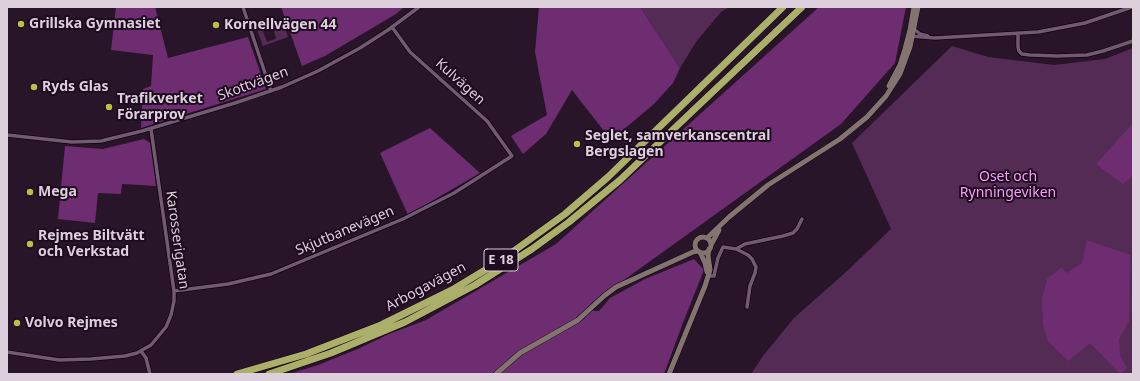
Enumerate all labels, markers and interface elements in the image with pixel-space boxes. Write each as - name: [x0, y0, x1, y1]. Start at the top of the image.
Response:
- place label: Grillska Gymnasiet: [29, 16, 161, 32]
- place label: Kornellvägen 44: [224, 17, 336, 33]
- marker: Grillska Gymnasiet: [16, 19, 26, 29]
- marker: Kornellvägen 44: [211, 20, 221, 30]
- street label: Kulvägen: [432, 55, 488, 109]
- street label: Skottvägen: [215, 63, 291, 105]
- place label: Ryds Glas: [42, 79, 108, 95]
- marker: Ryds Glas: [29, 82, 39, 92]
- place label: Trafikverket Förarprov: [117, 91, 203, 124]
- marker: Trafikverket Förarprov: [104, 102, 114, 112]
- place label: Seglet, samverkanscentral Bergslagen: [585, 128, 770, 160]
- marker: Seglet, samverkanscentral Bergslagen: [572, 139, 582, 149]
- park label: Oset och Rynningeviken: [960, 169, 1056, 202]
- place label: Mega: [38, 184, 77, 200]
- marker: Mega: [25, 187, 35, 197]
- street label: Karosserigatan: [162, 190, 192, 290]
- street label: Skjutbanevägen: [293, 203, 397, 259]
- place label: Rejmes Biltvätt och Verkstad: [38, 228, 145, 260]
- marker: Rejmes Biltvätt och Verkstad: [25, 239, 35, 249]
- road number: E 18: [484, 249, 518, 271]
- street label: Arbogavägen: [383, 259, 469, 315]
- place label: Volvo Rejmes: [25, 315, 118, 331]
- marker: Volvo Rejmes: [12, 318, 22, 328]

